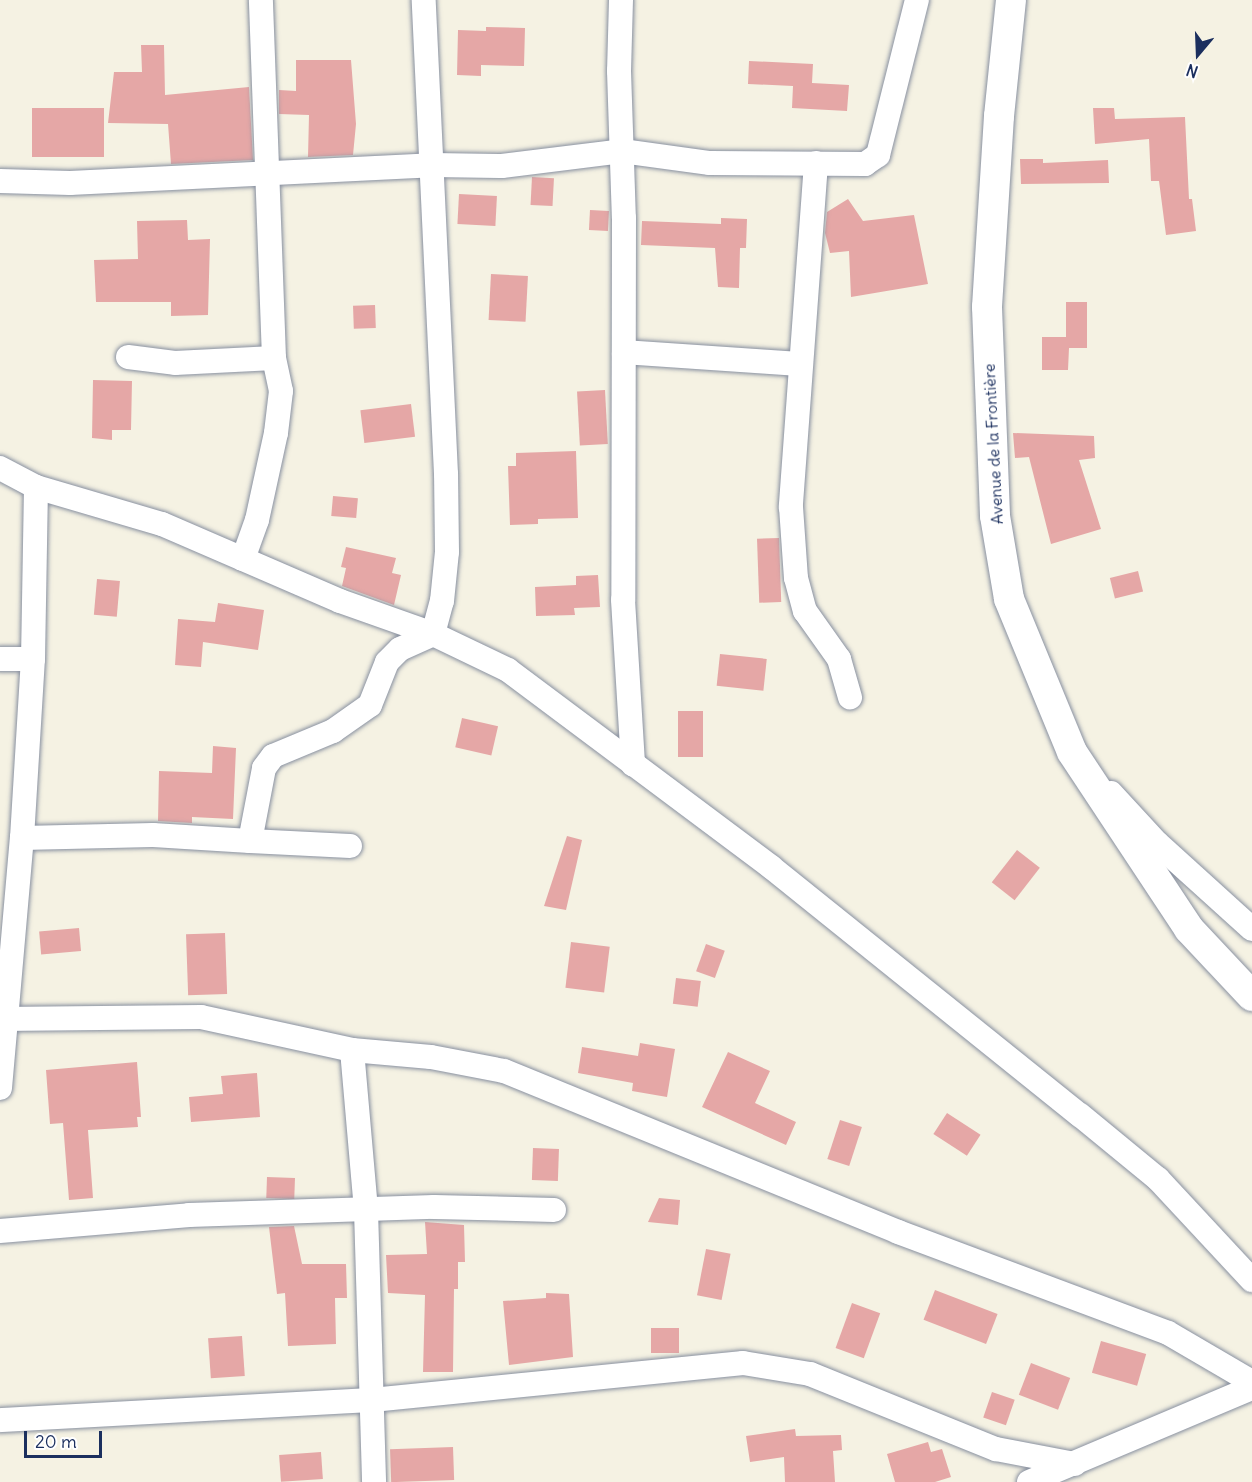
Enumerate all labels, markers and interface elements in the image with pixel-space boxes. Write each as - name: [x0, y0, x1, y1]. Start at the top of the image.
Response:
- north arrow: [1168, 24, 1228, 84]
- text: N: [1184, 60, 1201, 82]
- street label: Avenue de la Frontière: [979, 363, 1007, 525]
- scale bar: [27, 1419, 105, 1457]
- text: 20 m: [35, 1430, 77, 1453]

